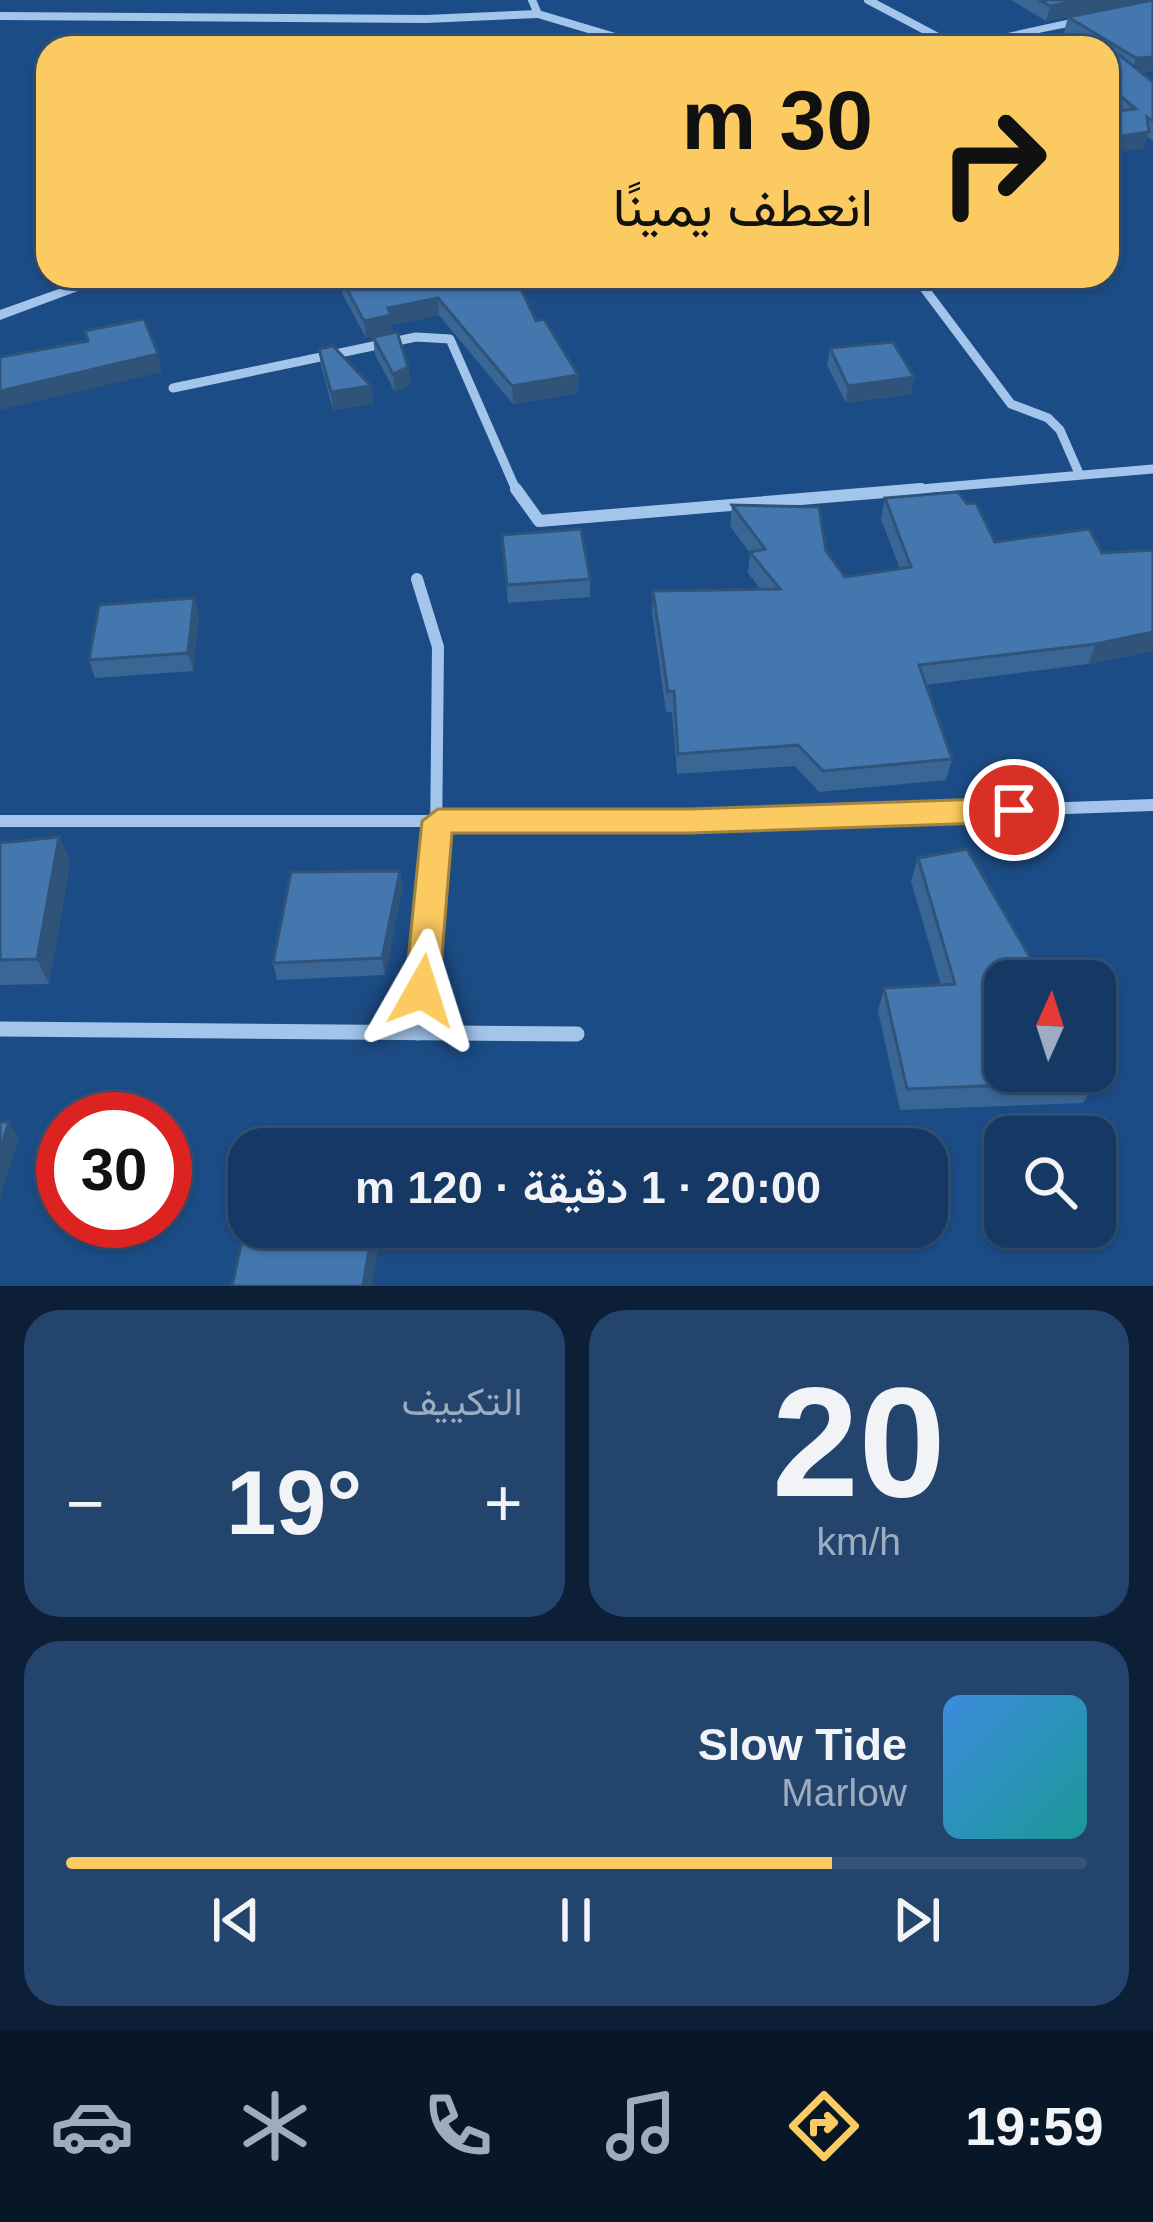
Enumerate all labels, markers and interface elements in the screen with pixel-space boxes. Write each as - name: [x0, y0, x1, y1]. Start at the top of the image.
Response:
- text: 30 m: [682, 73, 873, 167]
- icon: right: [915, 84, 1071, 240]
- text: انعطف يمينًا: [613, 177, 873, 237]
- pin: [963, 759, 1065, 861]
- icon: arrive: [981, 777, 1047, 843]
- position arrow: [359, 928, 485, 1054]
- north arrow: [984, 960, 1116, 1092]
- map controls: [984, 960, 1116, 1248]
- speed limit sign: 30: [36, 1092, 192, 1248]
- button: search: [984, 1116, 1116, 1248]
- text: 20:00 · 1 دقيقة · 120 m: [355, 1162, 821, 1213]
- text: 20: [772, 1355, 946, 1529]
- text: التكييف: [402, 1380, 523, 1423]
- text: 19°: [226, 1453, 362, 1553]
- text: −: [66, 1466, 105, 1540]
- text: +: [484, 1466, 522, 1540]
- text: km/h: [817, 1520, 901, 1563]
- text: Slow Tide: [698, 1719, 907, 1770]
- text: Marlow: [781, 1771, 907, 1814]
- icon: previous: [203, 1887, 269, 1953]
- icon: pause: [543, 1887, 609, 1953]
- icon: next: [884, 1887, 950, 1953]
- icon: car: [50, 2084, 134, 2168]
- icon: climate: [233, 2084, 317, 2168]
- icon: phone: [416, 2084, 500, 2168]
- icon: music: [599, 2084, 683, 2168]
- icon: directions: [782, 2084, 866, 2168]
- text: 19:59: [965, 2096, 1103, 2156]

